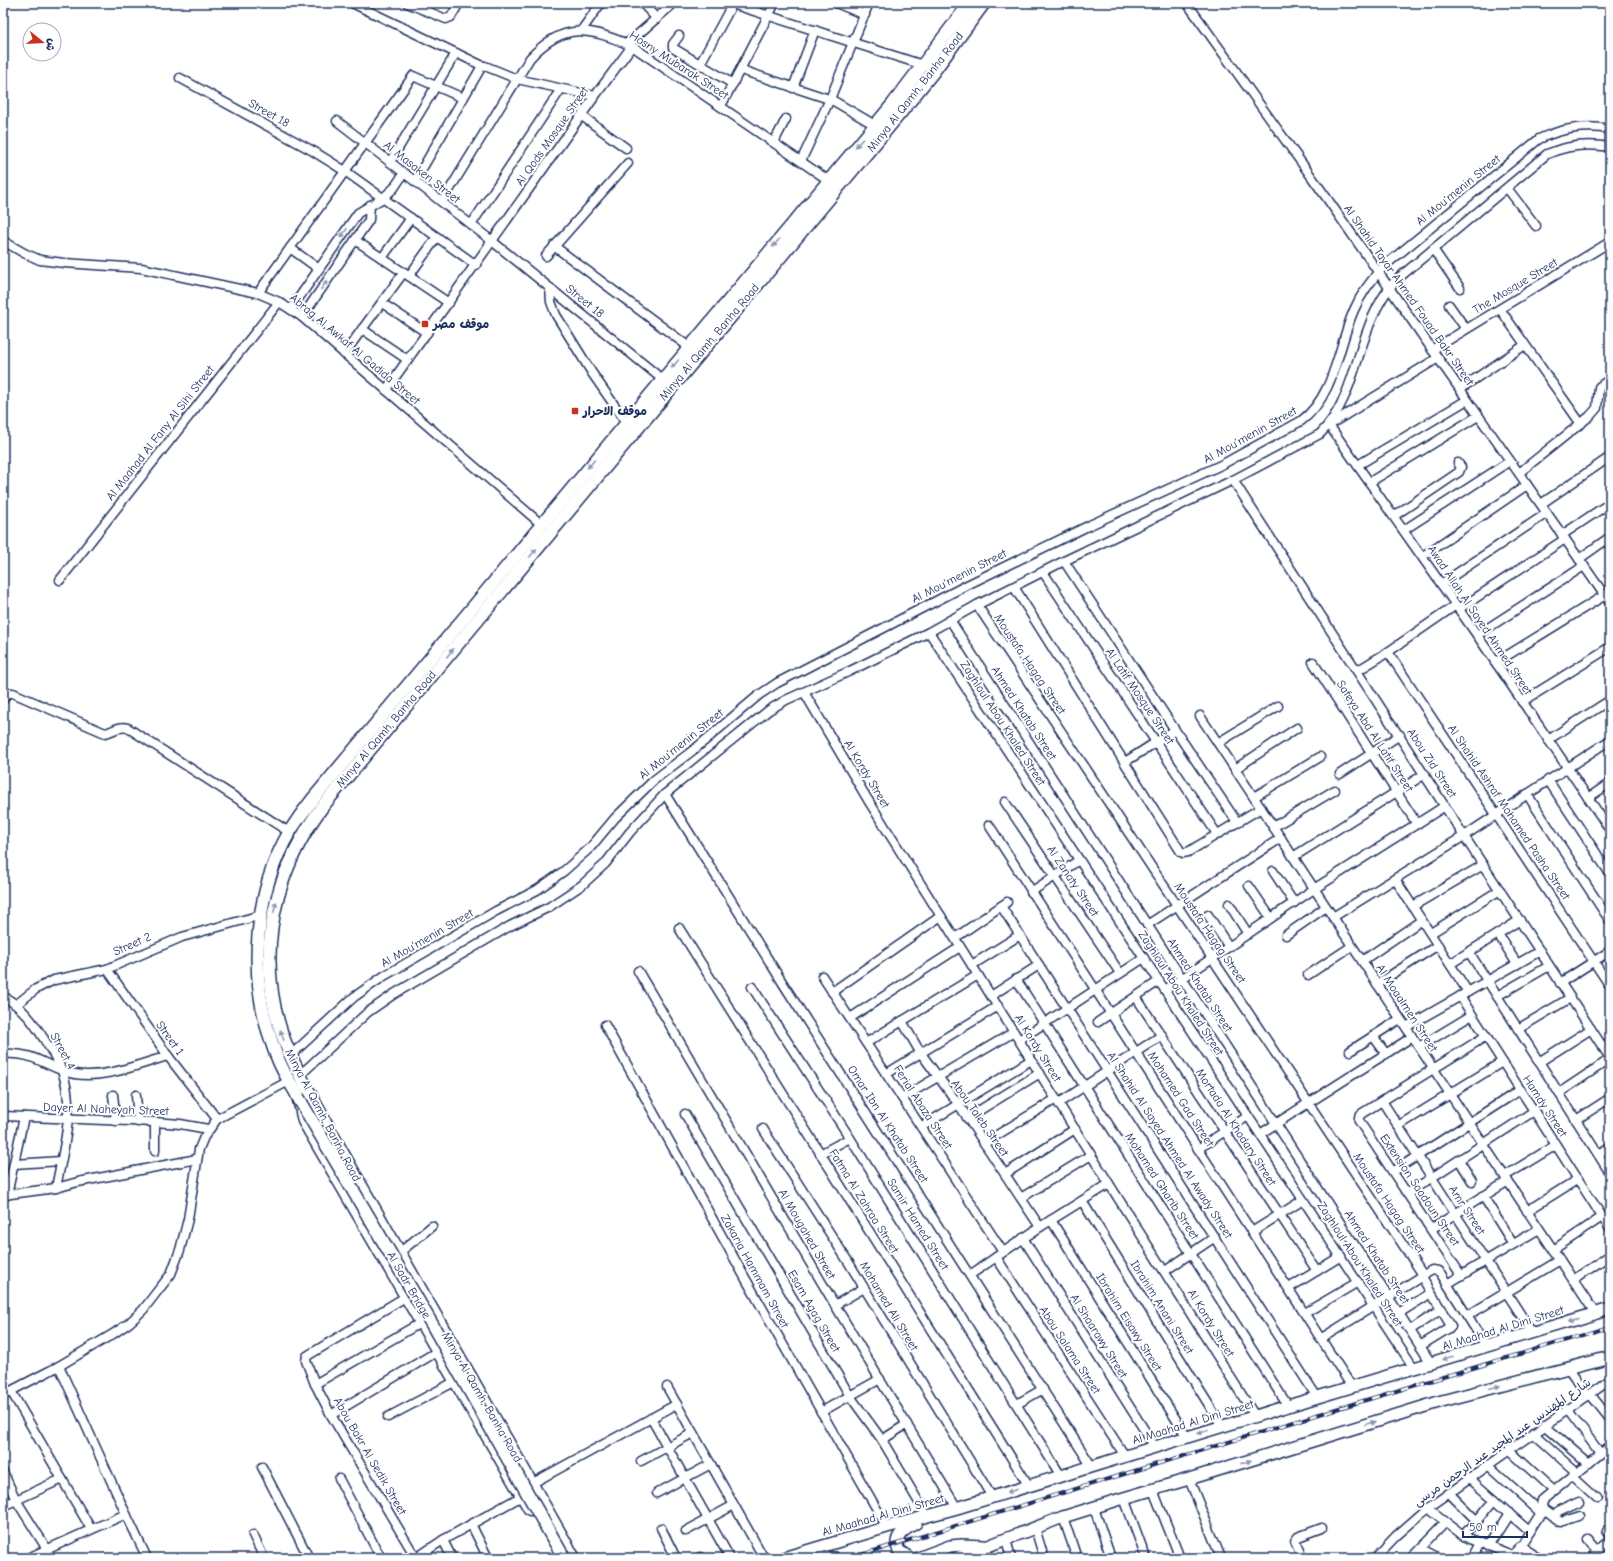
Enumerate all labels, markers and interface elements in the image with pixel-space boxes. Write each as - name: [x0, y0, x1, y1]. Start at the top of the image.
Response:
- north arrow: [22, 22, 62, 62]
- street label: Hosny Mubarak Street: [627, 28, 732, 103]
- street label: Minya Al Qamh, Banha Road: [864, 29, 966, 155]
- text: ش: [43, 37, 59, 53]
- street label: Al Qods Mosque Street: [513, 83, 592, 188]
- street label: Street 18: [246, 96, 292, 130]
- street label: Al Masaken Street: [381, 138, 464, 207]
- one-way arrow: [854, 138, 864, 148]
- street label: Al Mou'menin Street: [1413, 151, 1503, 228]
- street label: Al Shahid Tayar Ahmed Fouad Bakr Street: [1341, 202, 1477, 388]
- one-way arrow: [340, 228, 348, 238]
- one-way arrow: [771, 238, 780, 248]
- street label: The Mosque Street: [1470, 255, 1560, 317]
- one-way arrow: [320, 280, 328, 291]
- street label: Street 18: [563, 281, 607, 321]
- street label: Minya Al Qamh, Banha Road: [656, 281, 762, 403]
- street label: Abrag Al Awkaf Al Gadida Street: [287, 290, 423, 408]
- place label: موقف مصر: [432, 317, 489, 332]
- marker: موقف مصر: [420, 319, 430, 329]
- one-way arrow: [670, 359, 679, 370]
- street label: Al Maahad Al Fany Al Sihi Street: [103, 362, 217, 503]
- street label: Al Mou'menin Street: [1201, 403, 1300, 466]
- place label: موقف الاحرار: [582, 404, 647, 419]
- marker: موقف الاحرار: [570, 406, 580, 416]
- one-way arrow: [587, 459, 596, 469]
- street label: Awad Allah Al Sayed Ahmed Street: [1425, 543, 1536, 698]
- street label: Al Mou'menin Street: [909, 546, 1009, 606]
- one-way arrow: [529, 548, 537, 558]
- street label: Moustafa Hagag Street: [991, 611, 1069, 717]
- street label: Al Latif Mosque Street: [1103, 645, 1178, 747]
- one-way arrow: [445, 647, 454, 658]
- street label: Zaghloul Abou Khaled Street: [957, 658, 1049, 789]
- street label: Ahmed Khatab Street: [988, 664, 1060, 763]
- street label: Minya Al Qamh, Banha Road: [333, 668, 439, 790]
- street label: Safeya Abd Al Latif Street: [1334, 678, 1417, 795]
- street label: Al Mou'menin Street: [636, 705, 726, 782]
- street label: Al Shahid Ashraf Mohamed Pasha Street: [1445, 722, 1573, 903]
- street label: Abou Zid Street: [1404, 726, 1460, 801]
- street label: Al Kordy Street: [841, 737, 893, 811]
- street label: Al Zanaty Street: [1044, 843, 1102, 920]
- street label: Moustafa Hagag Street: [1171, 880, 1249, 986]
- one-way arrow: [272, 901, 278, 913]
- street label: Al Mou'menin Street: [378, 906, 476, 970]
- street label: Zaghloul Abou Khaled Street: [1135, 928, 1227, 1059]
- street label: Street 2: [111, 929, 153, 959]
- street label: Ahmed Khatab Street: [1164, 936, 1236, 1035]
- street label: Al Moaalmen Street: [1373, 962, 1441, 1055]
- street label: Al Kordy Street: [1012, 1012, 1065, 1085]
- street label: Street 1: [153, 1018, 187, 1058]
- one-way arrow: [279, 1029, 285, 1041]
- street label: Street 4: [47, 1030, 79, 1072]
- street label: Minya Al Qamh, Banha Road: [282, 1046, 364, 1184]
- street label: Al Shahid Al Sayed Ahmed Al Awady Street: [1104, 1049, 1236, 1241]
- street label: Mohamed Gad Street: [1145, 1049, 1217, 1150]
- street label: Ferial Abaza Street: [891, 1062, 956, 1152]
- street label: Omar Ibn Al Khatab Street: [845, 1063, 932, 1186]
- street label: Mortada Al Khodary Street: [1193, 1066, 1279, 1189]
- street label: Hamdy Street: [1520, 1073, 1570, 1140]
- street label: Abou Taleb Street: [948, 1077, 1012, 1159]
- street label: Dayer Al Naheyah Street: [43, 1100, 170, 1118]
- street label: Mohamed Gharib Street: [1122, 1130, 1202, 1243]
- street label: Extension Saadoun Street: [1377, 1131, 1463, 1249]
- street label: Fatma Al Zahraa Street: [826, 1146, 902, 1256]
- street label: Moustafa Hagag Street: [1350, 1150, 1428, 1256]
- street label: Samir Hamed Street: [884, 1176, 952, 1273]
- street label: Amr Street: [1446, 1183, 1488, 1238]
- street label: Al Mougahed Street: [776, 1187, 839, 1282]
- street label: Zaghloul Abou Khaled Street: [1314, 1199, 1406, 1330]
- street label: Ahmed Khatab Street: [1341, 1208, 1413, 1307]
- street label: Zakaria Hammam Street: [718, 1212, 792, 1331]
- street label: Al Sadr Bridge: [384, 1249, 434, 1321]
- street label: Ibrahim Anani Street: [1127, 1257, 1197, 1357]
- street label: Mohamed Ali Street: [857, 1259, 921, 1354]
- street label: Esam Agag Street: [785, 1268, 843, 1355]
- street label: Ibrahim Eisawy Street: [1093, 1271, 1165, 1374]
- street label: Al Kordy Street: [1185, 1287, 1238, 1360]
- street label: Al Shaarawy Street: [1068, 1291, 1131, 1381]
- street label: Al Maahad Al Dini Street: [1441, 1303, 1566, 1353]
- street label: Abou Salama Street: [1036, 1304, 1104, 1397]
- one-way arrow: [1566, 1317, 1578, 1323]
- street label: Minya Al Qamh, Banha Road: [439, 1329, 525, 1465]
- one-way arrow: [1442, 1355, 1454, 1361]
- street label: شارع المهندس عبد المجيد عبد الرحمن مرسى: [1411, 1375, 1595, 1511]
- one-way arrow: [1489, 1384, 1501, 1390]
- street label: Abou Bakr Al Sedik Street: [331, 1395, 410, 1518]
- street label: Al Maahad Al Dini Street: [1131, 1397, 1256, 1447]
- one-way arrow: [1364, 1420, 1376, 1426]
- one-way arrow: [1197, 1429, 1209, 1435]
- one-way arrow: [1240, 1458, 1252, 1464]
- one-way arrow: [1006, 1488, 1018, 1494]
- street label: Al Maahad Al Dini Street: [820, 1491, 946, 1539]
- scale bar: [1463, 1513, 1527, 1539]
- text: 50 m: [1469, 1520, 1497, 1534]

